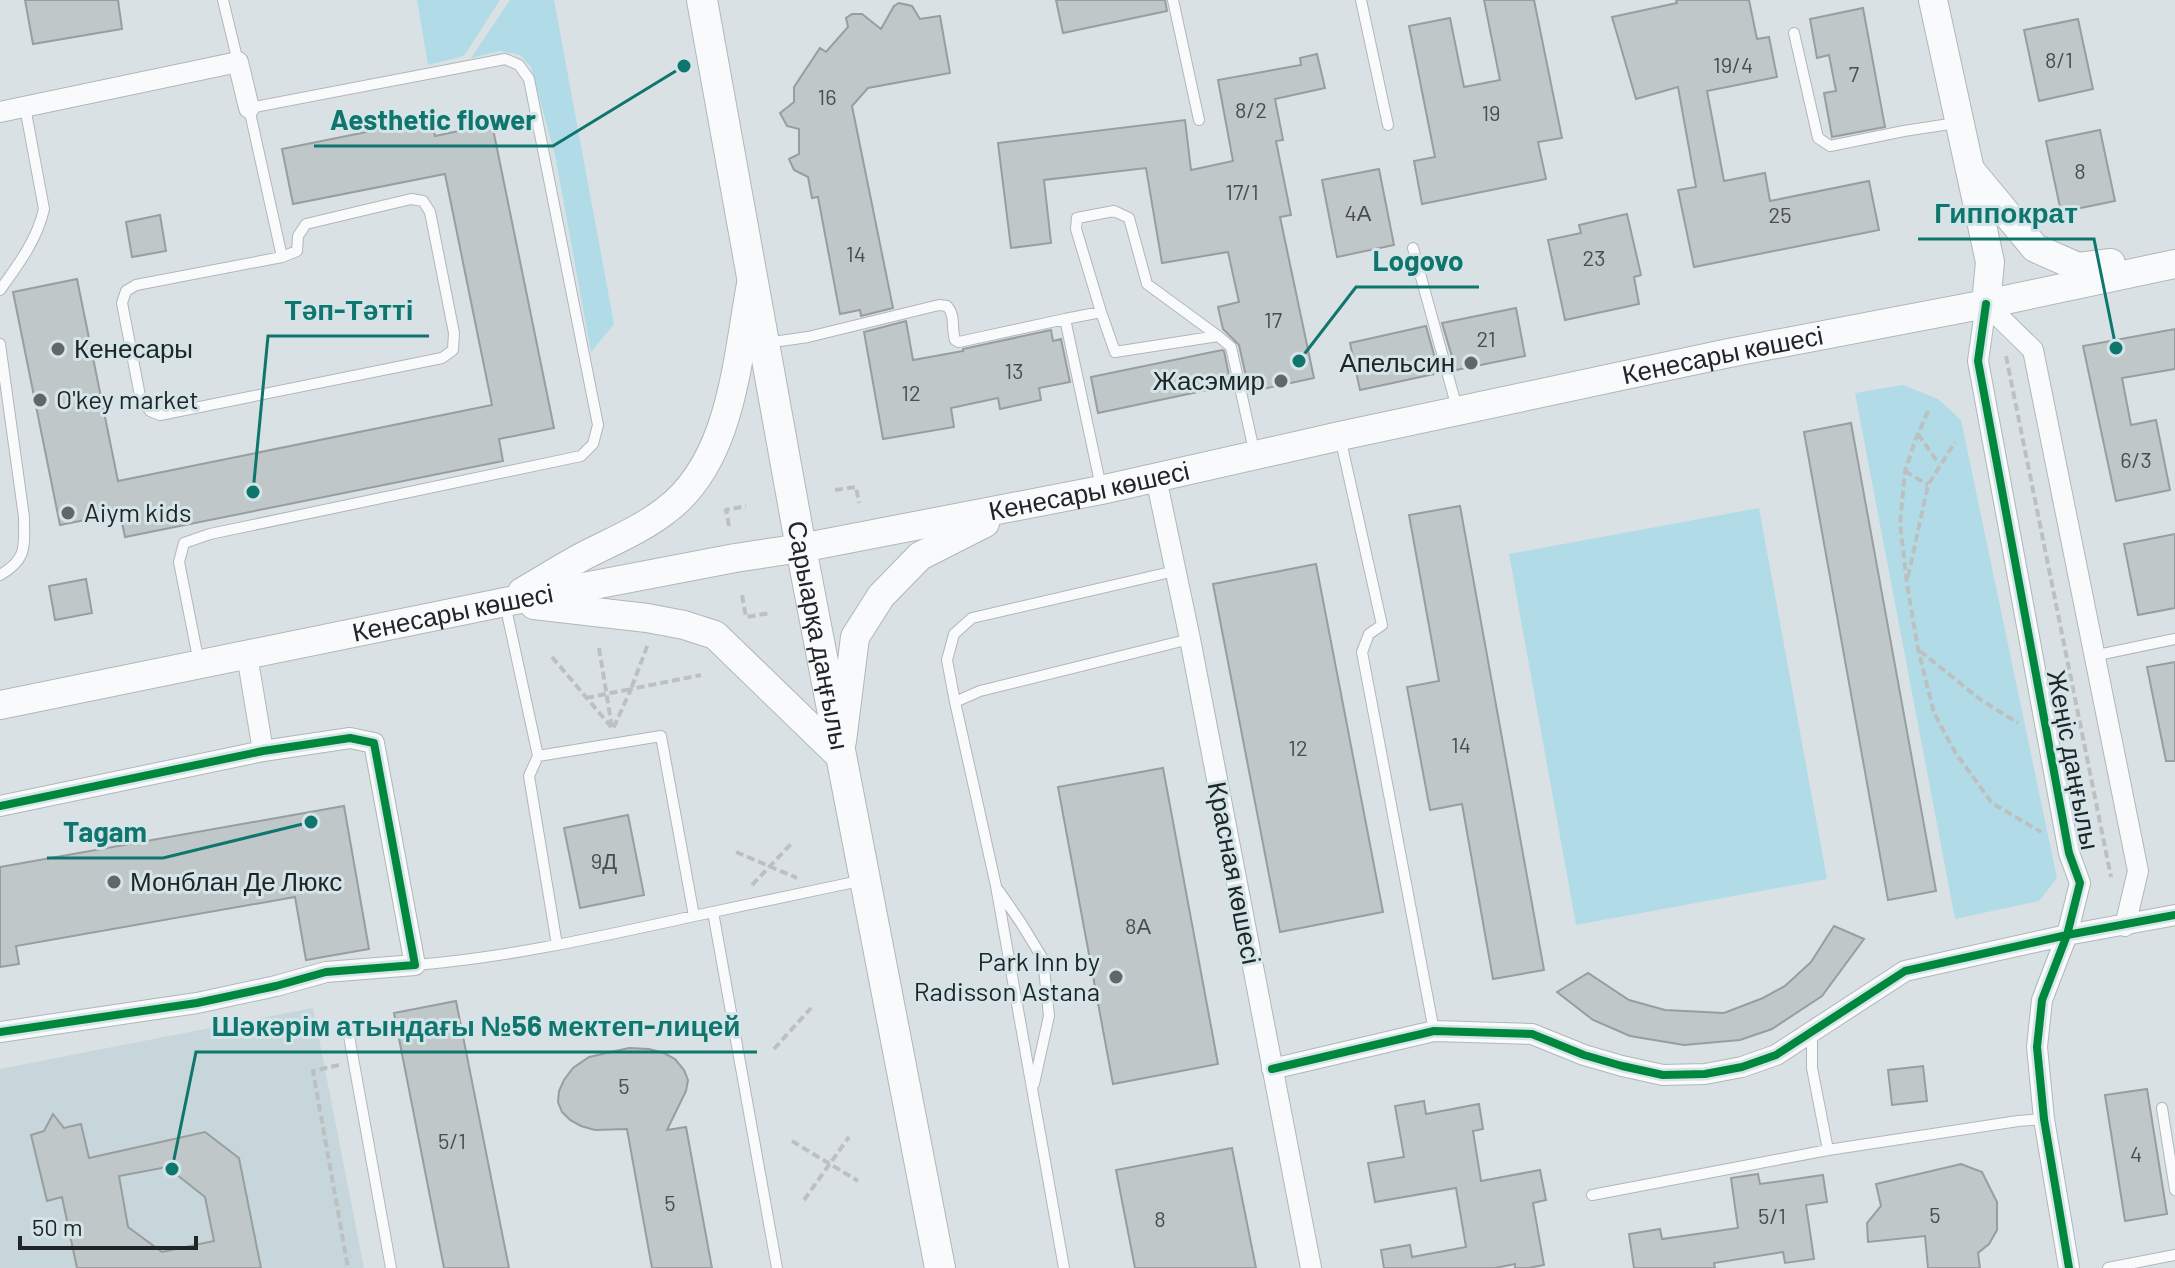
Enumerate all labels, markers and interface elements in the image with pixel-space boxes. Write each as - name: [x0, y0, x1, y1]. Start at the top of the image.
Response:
- house number: 8/1: [2045, 46, 2073, 72]
- house number: 19/4: [1713, 51, 1753, 77]
- house number: 7: [1849, 60, 1859, 86]
- house number: 16: [817, 83, 837, 109]
- callout: Aesthetic flower: [314, 94, 553, 146]
- house number: 8/2: [1235, 96, 1267, 122]
- house number: 19: [1481, 99, 1501, 125]
- text: Aesthetic flower: [330, 102, 536, 136]
- house number: 8: [2074, 157, 2086, 183]
- house number: 17/1: [1225, 178, 1259, 204]
- callout: Гиппократ: [1918, 187, 2094, 239]
- text: Гиппократ: [1934, 195, 2078, 229]
- house number: 4А: [1345, 199, 1372, 225]
- house number: 25: [1768, 201, 1792, 227]
- callout: Logovo: [1356, 235, 1479, 287]
- house number: 14: [846, 240, 866, 266]
- text: Logovo: [1372, 243, 1464, 277]
- house number: 23: [1583, 244, 1606, 270]
- callout: Тәп-Тәтті: [268, 284, 429, 336]
- text: Тәп-Тәтті: [285, 292, 413, 326]
- house number: 17: [1264, 306, 1282, 332]
- street label: Кенесары көшесі: [1619, 318, 1825, 389]
- house number: 21: [1476, 325, 1496, 351]
- place label: Кенесары: [74, 332, 193, 363]
- marker: Кенесары: [49, 340, 67, 358]
- place label: Апельсин: [1339, 346, 1455, 377]
- marker: Апельсин: [1462, 354, 1480, 372]
- house number: 13: [1004, 357, 1024, 383]
- place label: Жасэмир: [1153, 364, 1265, 395]
- marker: Жасэмир: [1272, 372, 1290, 390]
- house number: 12: [901, 379, 921, 405]
- place label: O'key market: [56, 383, 199, 414]
- marker: O'key market: [31, 391, 49, 409]
- house number: 6/3: [2120, 446, 2152, 472]
- street label: Кенесары көшесі: [986, 454, 1192, 525]
- place label: Aiym kids: [84, 496, 191, 527]
- marker: Aiym kids: [59, 504, 77, 522]
- street label: Сарыарқа даңғылы: [782, 518, 857, 752]
- street label: Кенесары көшесі: [349, 576, 555, 647]
- street label: Жеңіс даңғылы: [2042, 667, 2107, 852]
- house number: 14: [1451, 731, 1471, 757]
- house number: 12: [1288, 734, 1308, 760]
- street label: Красная көшесі: [1203, 779, 1268, 967]
- callout: Tagam: [47, 806, 163, 858]
- text: Tagam: [63, 814, 147, 848]
- house number: 9Д: [591, 847, 617, 874]
- place label: Монблан Де Люкс: [130, 865, 342, 896]
- marker: Монблан Де Люкс: [105, 873, 123, 891]
- house number: 8А: [1125, 912, 1151, 938]
- place label: Park Inn by Radisson Astana: [914, 945, 1100, 1006]
- marker: Park Inn by Radisson Astana: [1107, 968, 1125, 986]
- callout: Шәкәрім атындағы №56 мектеп-лицей: [196, 1000, 757, 1052]
- text: Шәкәрім атындағы №56 мектеп-лицей: [211, 1008, 741, 1042]
- house number: 5: [618, 1072, 630, 1098]
- house number: 5/1: [438, 1127, 466, 1153]
- house number: 4: [2130, 1140, 2142, 1166]
- house number: 5: [664, 1189, 676, 1215]
- scale bar: [20, 1200, 196, 1250]
- house number: 5: [1929, 1201, 1941, 1227]
- house number: 5/1: [1758, 1202, 1786, 1228]
- house number: 8: [1154, 1205, 1166, 1231]
- text: 50 m: [32, 1212, 83, 1241]

